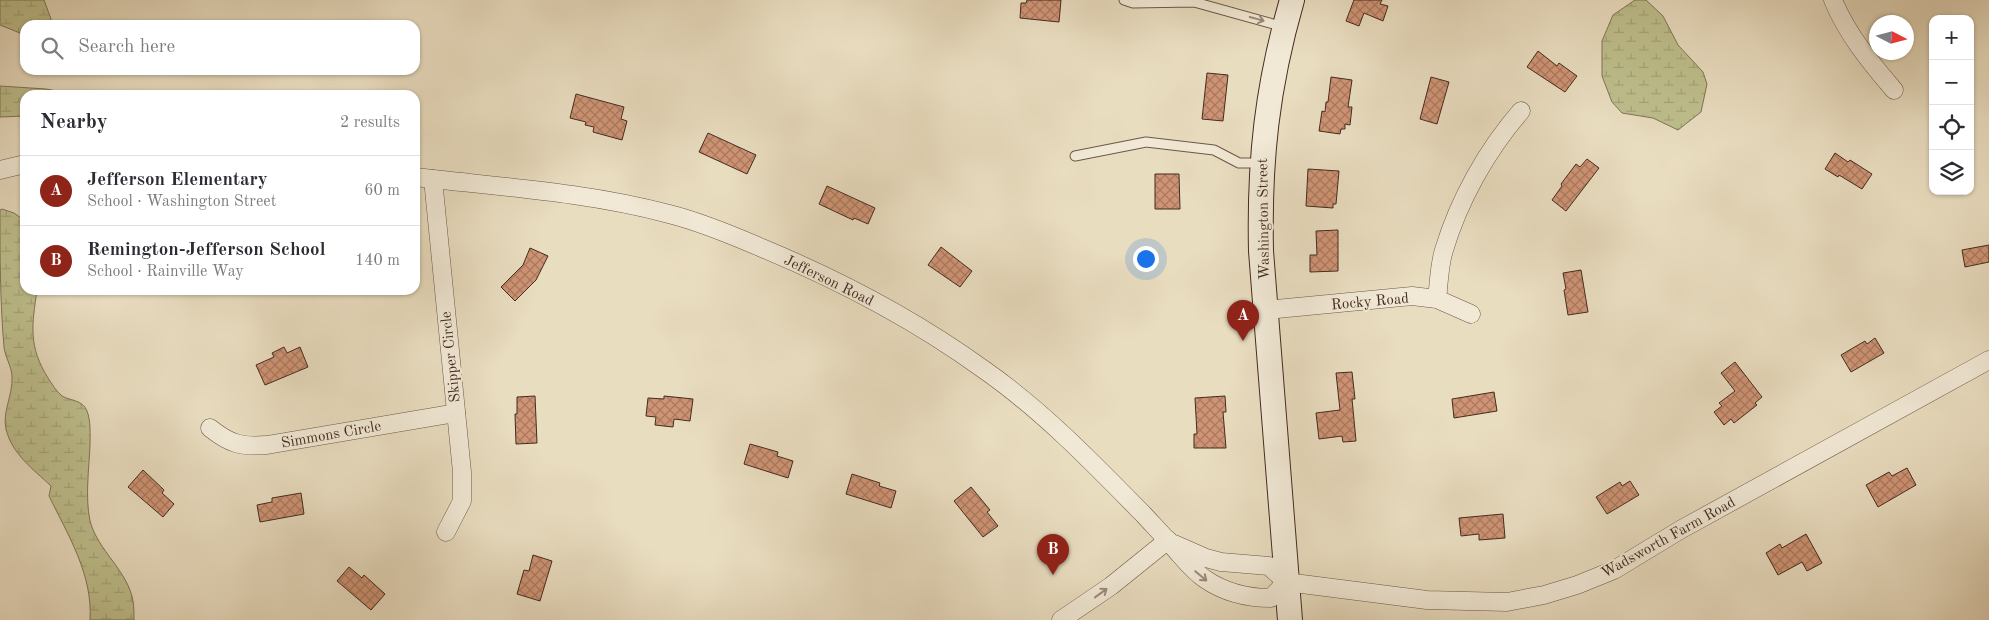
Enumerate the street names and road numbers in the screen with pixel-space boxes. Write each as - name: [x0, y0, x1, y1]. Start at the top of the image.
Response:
- street label: Washington Street: [1256, 158, 1273, 280]
- street label: Jefferson Road: [781, 253, 876, 310]
- street label: Rocky Road: [1331, 292, 1410, 313]
- street label: Skipper Circle: [439, 310, 464, 403]
- street label: Simmons Circle: [280, 419, 382, 452]
- street label: Wadsworth Farm Road: [1599, 495, 1739, 581]

